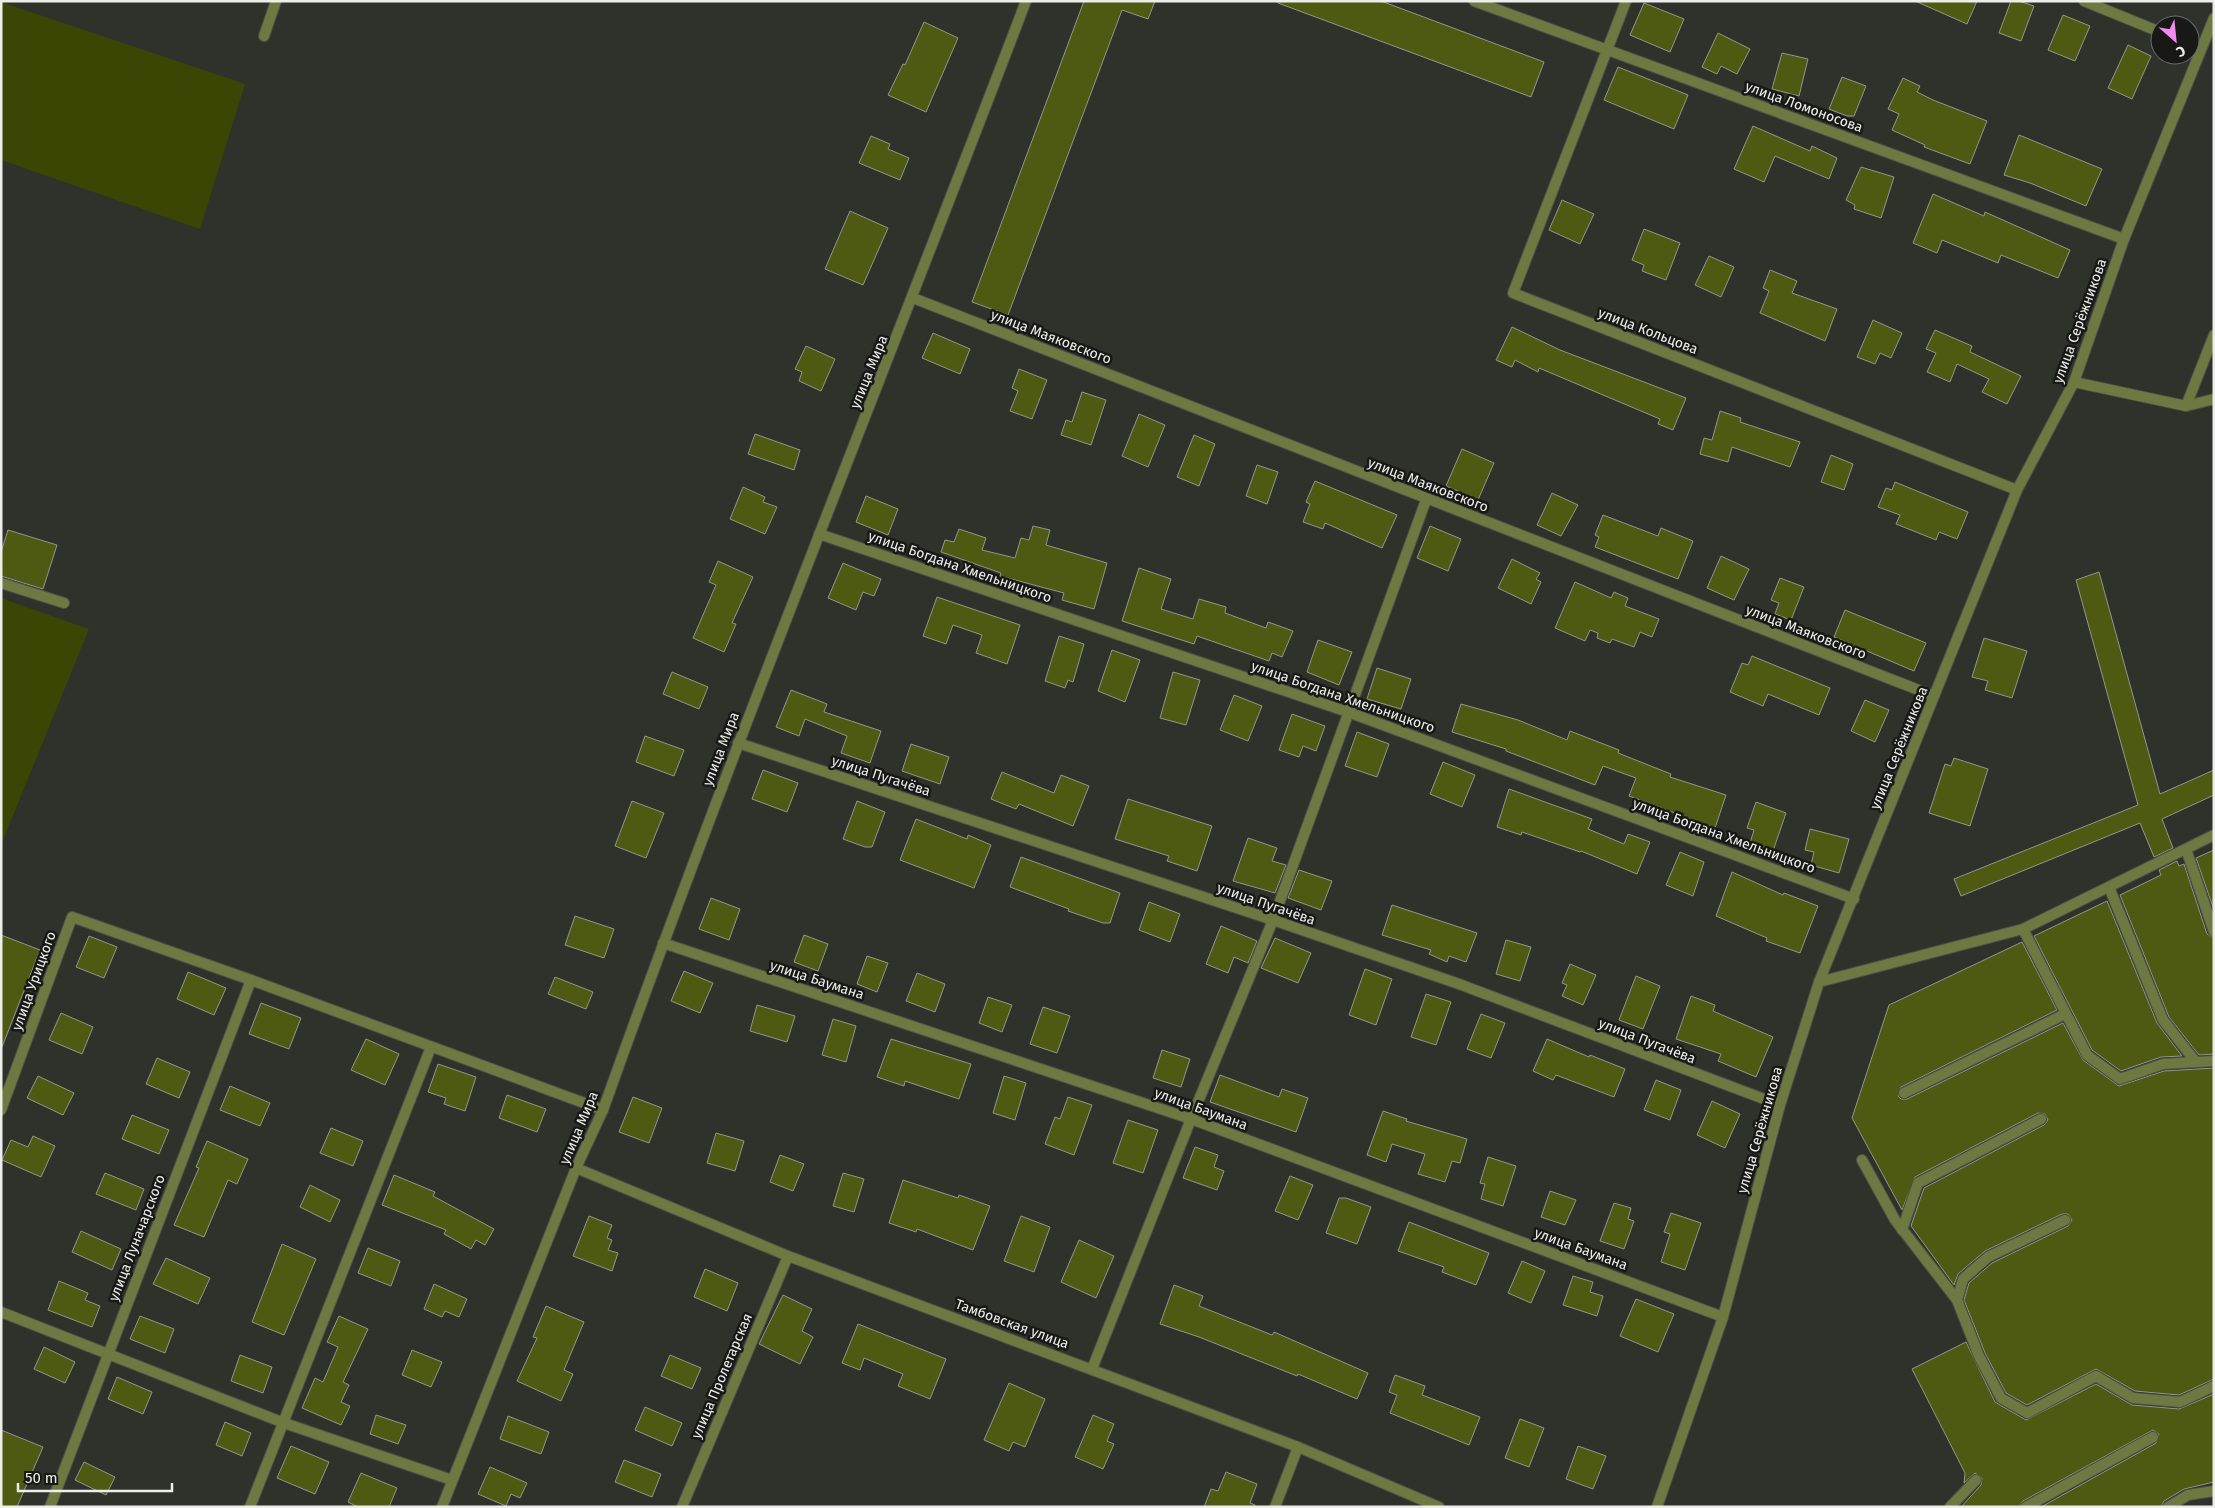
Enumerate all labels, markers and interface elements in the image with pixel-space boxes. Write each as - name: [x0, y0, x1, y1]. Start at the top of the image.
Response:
- north arrow: [2150, 15, 2200, 65]
- text: С: [2173, 42, 2188, 61]
- street label: улица Ломоносова: [1743, 78, 1865, 136]
- street label: улица Серёжникова: [2050, 256, 2110, 386]
- street label: улица Кольцова: [1596, 304, 1700, 358]
- street label: улица Маяковского: [988, 306, 1114, 368]
- street label: улица Мира: [847, 333, 891, 411]
- street label: улица Маяковского: [1365, 454, 1491, 516]
- street label: улица Богдана Хмельницкого: [866, 528, 1054, 606]
- street label: улица Маяковского: [1743, 601, 1869, 663]
- street label: улица Богдана Хмельницкого: [1249, 658, 1437, 736]
- street label: улица Серёжникова: [1867, 684, 1931, 812]
- street label: улица Мира: [699, 710, 743, 788]
- street label: улица Пугачёва: [829, 752, 933, 800]
- street label: улица Богдана Хмельницкого: [1630, 795, 1818, 877]
- street label: улица Пугачёва: [1215, 879, 1317, 929]
- street label: улица Урицкого: [8, 929, 60, 1033]
- street label: улица Баумана: [768, 957, 866, 1003]
- street label: улица Пугачёва: [1596, 1015, 1698, 1067]
- street label: улица Серёжникова: [1734, 1065, 1786, 1195]
- street label: улица Баумана: [1152, 1084, 1250, 1134]
- street label: улица Мира: [556, 1089, 602, 1167]
- street label: улица Луначарского: [105, 1172, 169, 1304]
- street label: улица Баумана: [1532, 1224, 1630, 1274]
- street label: Тамбовская улица: [953, 1296, 1071, 1352]
- street label: улица Пролетарская: [688, 1311, 756, 1441]
- scale bar: [18, 1460, 171, 1492]
- text: 50 m: [25, 1469, 58, 1487]

